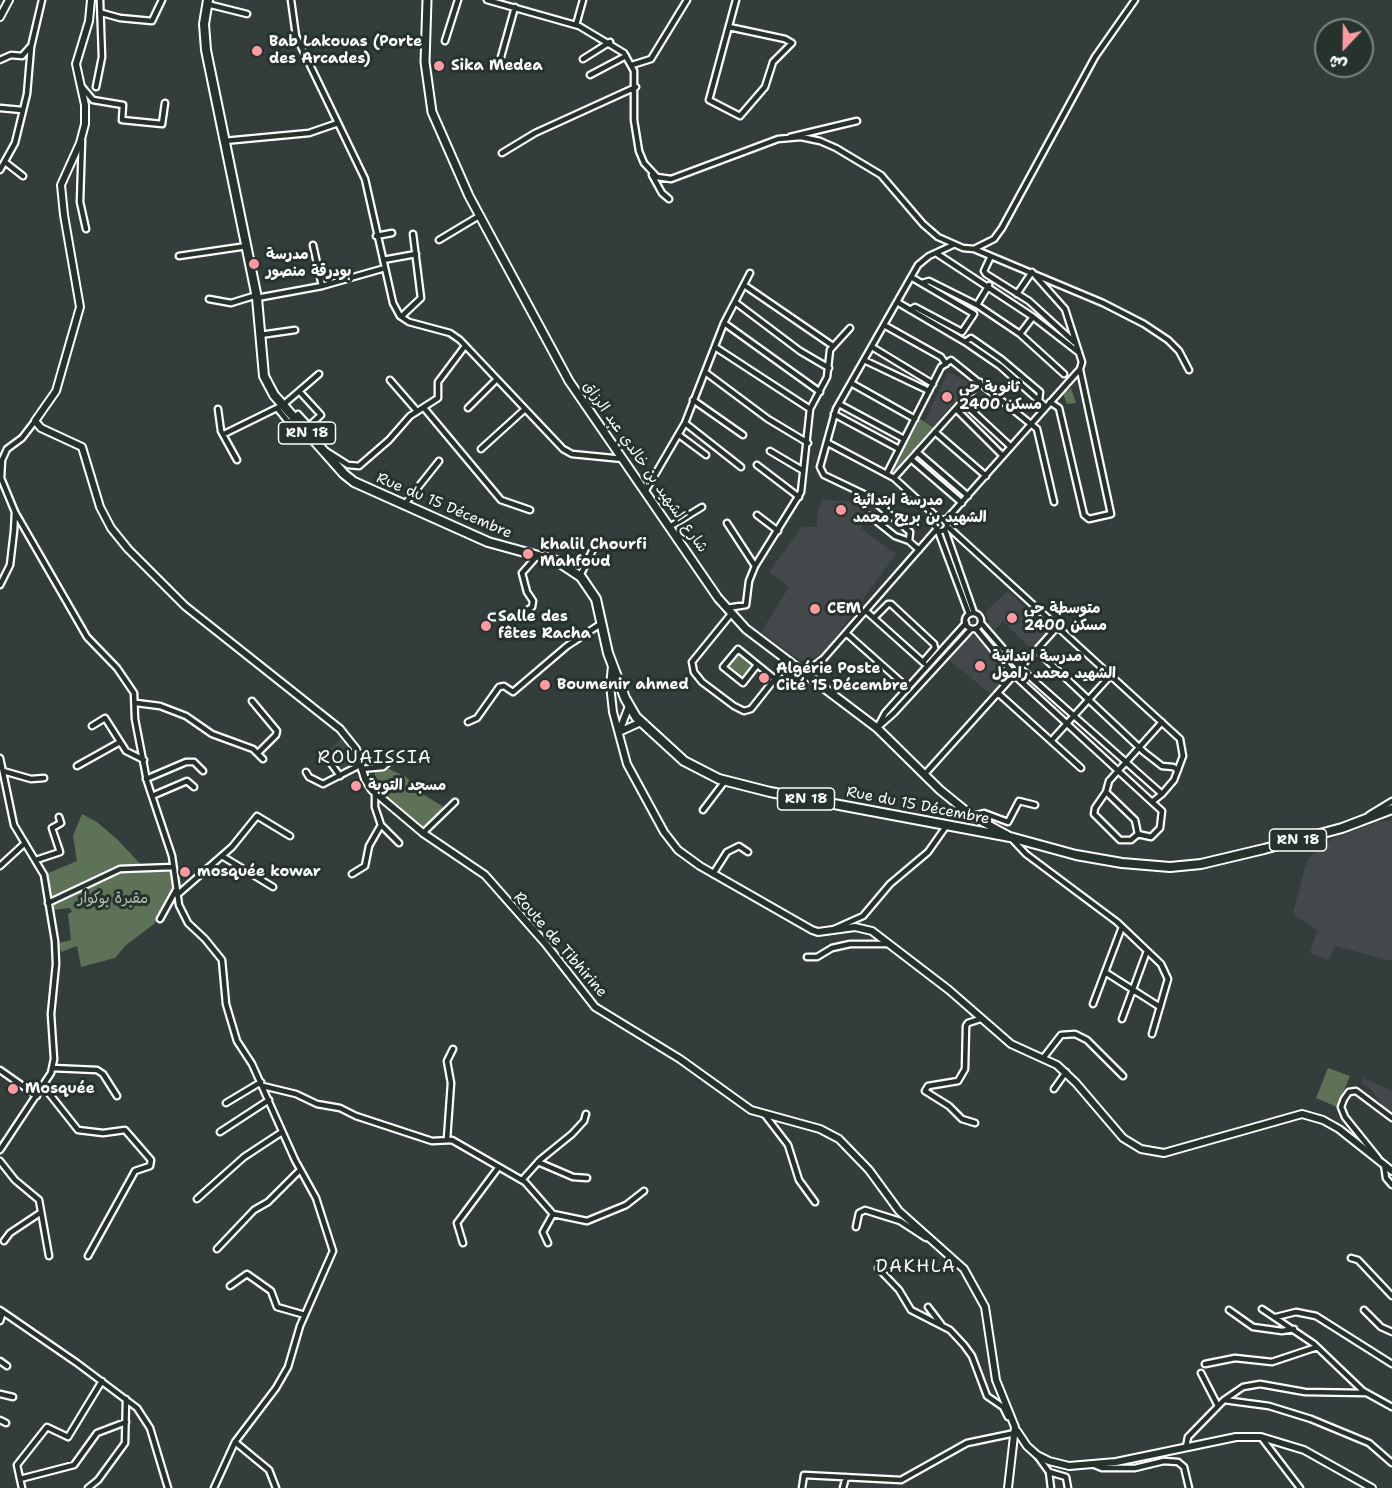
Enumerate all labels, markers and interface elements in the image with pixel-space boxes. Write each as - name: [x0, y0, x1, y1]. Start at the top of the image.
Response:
- north arrow: [1314, 18, 1374, 78]
- place label: Bab Lakouas (Porte des Arcades): [269, 33, 422, 68]
- marker: Bab Lakouas (Porte des Arcades): [250, 44, 264, 58]
- text: ش: [1326, 50, 1350, 76]
- place label: Sika Medea: [451, 57, 543, 75]
- marker: Sika Medea: [432, 59, 446, 73]
- place label: مدرسة بودرقة منصور: [266, 246, 351, 281]
- marker: مدرسة بودرقة منصور: [247, 257, 261, 271]
- street label: شارع الشهيد بن خالدي عبد الرزاق: [579, 378, 711, 556]
- place label: ثانوية حي 2400 مسكن: [959, 379, 1042, 414]
- marker: ثانوية حي 2400 مسكن: [940, 390, 954, 404]
- road number: RN 18: [278, 422, 336, 444]
- street label: Rue du 15 Décembre: [373, 469, 515, 543]
- place label: مدرسة ابتدائية الشهيد بن بريح محمد: [853, 492, 987, 527]
- marker: مدرسة ابتدائية الشهيد بن بريح محمد: [834, 503, 848, 517]
- place label: khalil Chourfi Mahfoud: [540, 536, 647, 571]
- marker: khalil Chourfi Mahfoud: [521, 547, 535, 561]
- place label: CEM: [827, 600, 861, 618]
- place label: متوسطة حي 2400 مسكن: [1024, 600, 1107, 635]
- marker: CEM: [808, 602, 822, 616]
- place label: Salle des fêtes Racha: [498, 608, 591, 643]
- marker: متوسطة حي 2400 مسكن: [1005, 611, 1019, 625]
- marker: Salle des fêtes Racha: [479, 619, 493, 633]
- place label: مدرسة ابتدائية الشهيد محمد رامول: [992, 648, 1116, 683]
- marker: مدرسة ابتدائية الشهيد محمد رامول: [973, 659, 987, 673]
- place label: Algérie Poste Cité 15 Décembre: [776, 660, 908, 695]
- marker: Algérie Poste Cité 15 Décembre: [757, 671, 771, 685]
- place label: Boumenir ahmed: [557, 676, 689, 694]
- marker: Boumenir ahmed: [538, 678, 552, 692]
- district label: ROUAISSIA: [318, 747, 432, 769]
- place label: مسجد التوبة: [368, 777, 446, 795]
- marker: مسجد التوبة: [349, 779, 363, 793]
- street label: Rue du 15 Décembre: [845, 783, 991, 829]
- road number: RN 18: [778, 788, 834, 810]
- road number: RN 18: [1270, 829, 1326, 851]
- place label: mosquée kowar: [197, 863, 321, 881]
- marker: mosquée kowar: [178, 865, 192, 879]
- street label: Route de Tibhirine: [509, 889, 611, 1001]
- park label: مقبرة بوكوار: [78, 890, 148, 908]
- place label: Mosquée: [25, 1080, 95, 1098]
- marker: Mosquée: [6, 1082, 20, 1096]
- district label: DAKHLA: [876, 1256, 956, 1278]

